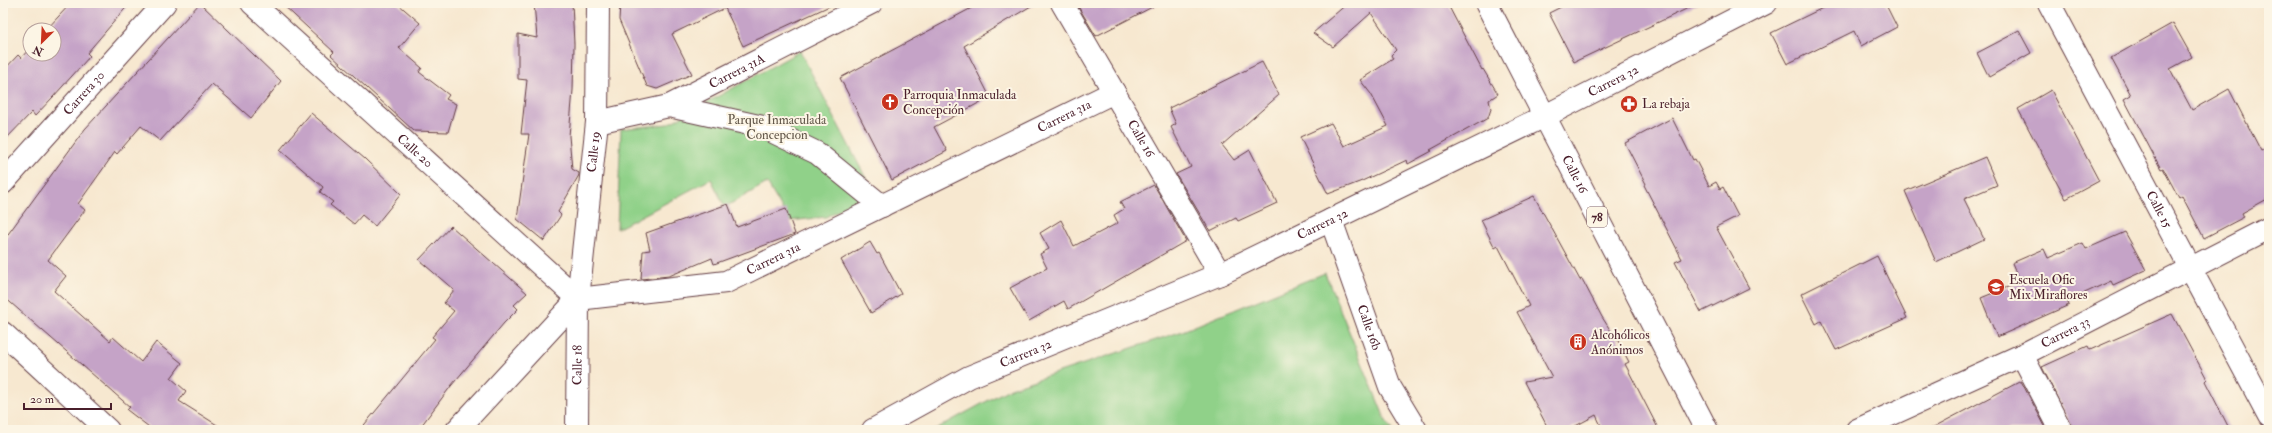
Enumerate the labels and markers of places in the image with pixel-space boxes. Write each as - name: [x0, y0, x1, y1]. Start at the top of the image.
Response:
- place label: Parroquia Inmaculada Concepción: [903, 87, 1017, 119]
- church icon: Parroquia Inmaculada Concepción: [880, 92, 900, 112]
- pharmacy icon: La rebaja: [1619, 94, 1639, 114]
- place label: La rebaja: [1642, 96, 1690, 112]
- place label: Escuela Ofic Mix Miraflores: [2009, 272, 2088, 303]
- school or university icon: Escuela Ofic Mix Miraflores: [1986, 277, 2006, 297]
- place label: Alcohólicos Anónimos: [1590, 327, 1650, 358]
- building icon: Alcohólicos Anónimos: [1568, 332, 1588, 352]

